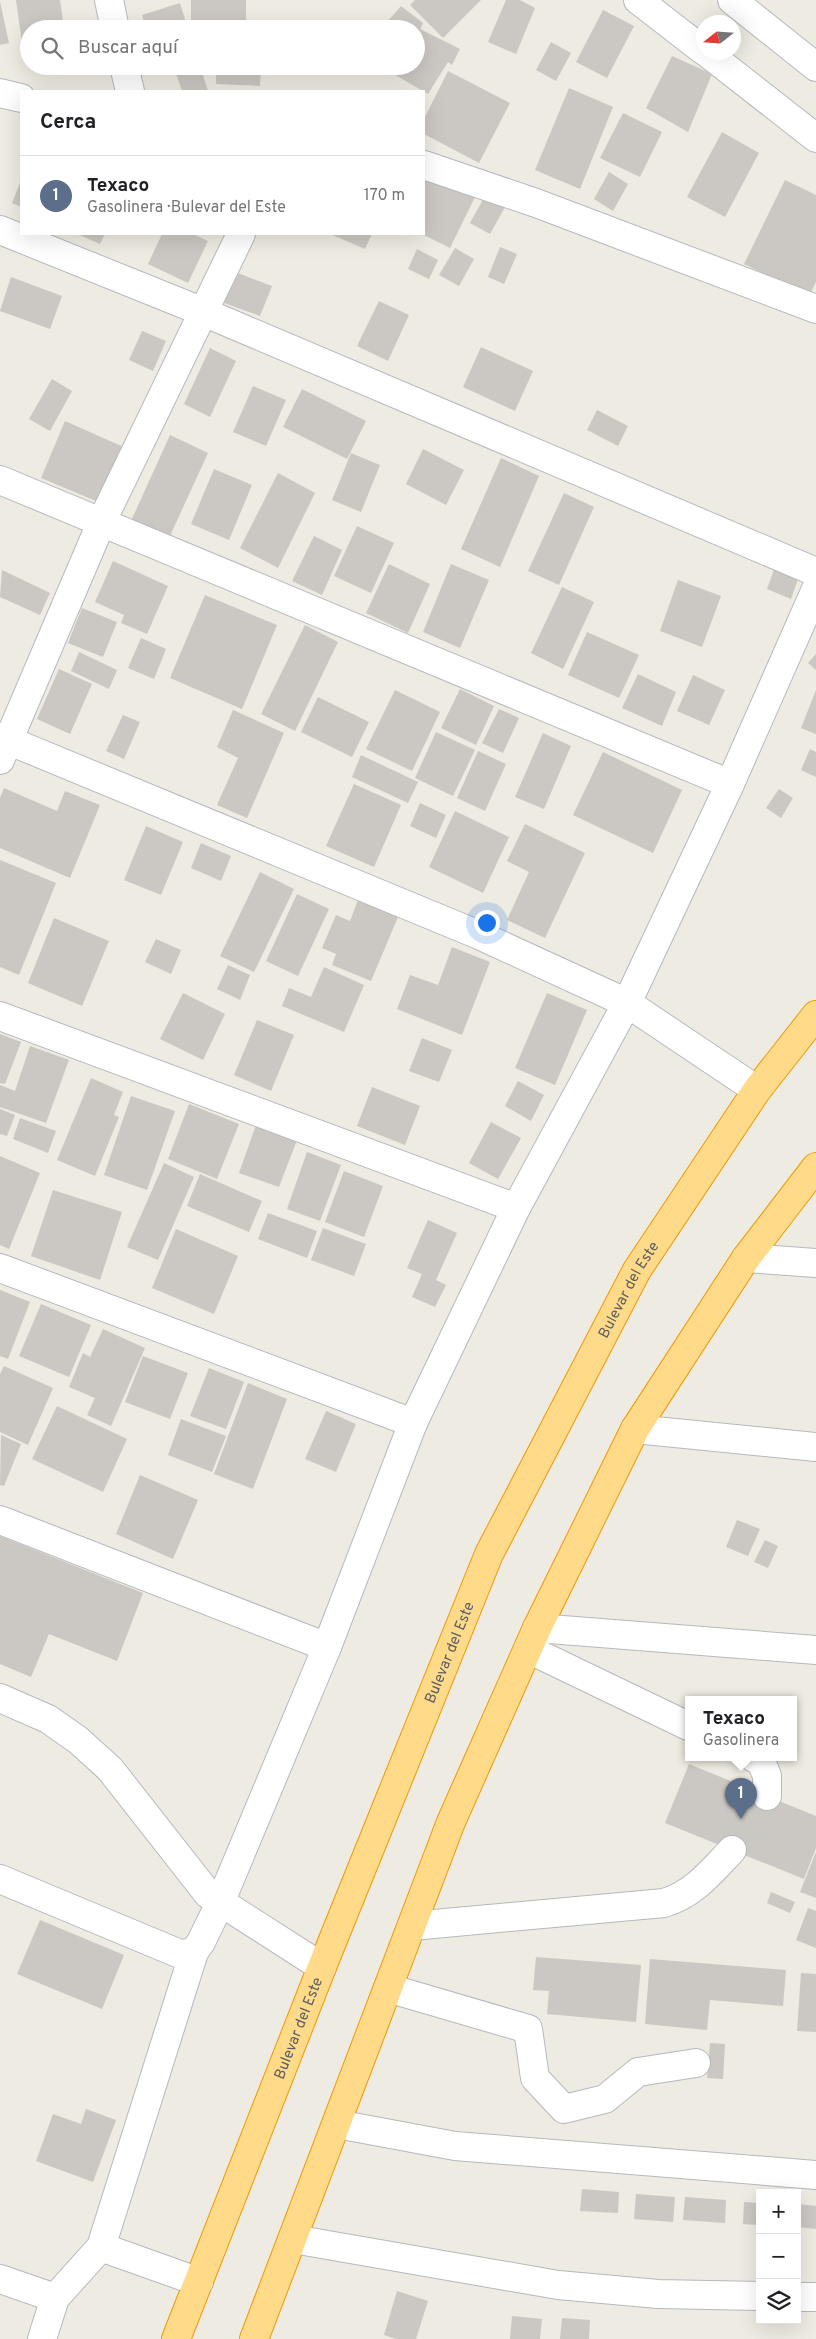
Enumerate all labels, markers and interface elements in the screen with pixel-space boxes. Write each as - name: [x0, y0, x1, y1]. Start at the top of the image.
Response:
- north arrow: [696, 15, 741, 60]
- search box: [20, 20, 425, 75]
- icon: search: [38, 34, 66, 62]
- text: Buscar aquí: [78, 36, 178, 60]
- text: Cerca: [40, 109, 96, 136]
- text: Texaco: [87, 174, 149, 198]
- text: 1: [53, 186, 59, 206]
- text: 170 m: [364, 186, 405, 206]
- text: Gasolinera · Bulevar del Este: [87, 198, 286, 218]
- your location: [474, 910, 500, 936]
- street label: Bulevar del Este: [595, 1238, 664, 1342]
- street label: Bulevar del Este: [422, 1599, 480, 1707]
- popup: [685, 1696, 797, 1761]
- text: Texaco: [703, 1707, 765, 1731]
- text: Gasolinera: [703, 1731, 779, 1751]
- pin: 1: [725, 1778, 757, 1819]
- street label: Bulevar del Este: [271, 1975, 328, 2082]
- map controls: [756, 2189, 801, 2324]
- button: +: [756, 2189, 801, 2234]
- button: −: [756, 2234, 801, 2279]
- button: layers: [756, 2279, 801, 2324]

